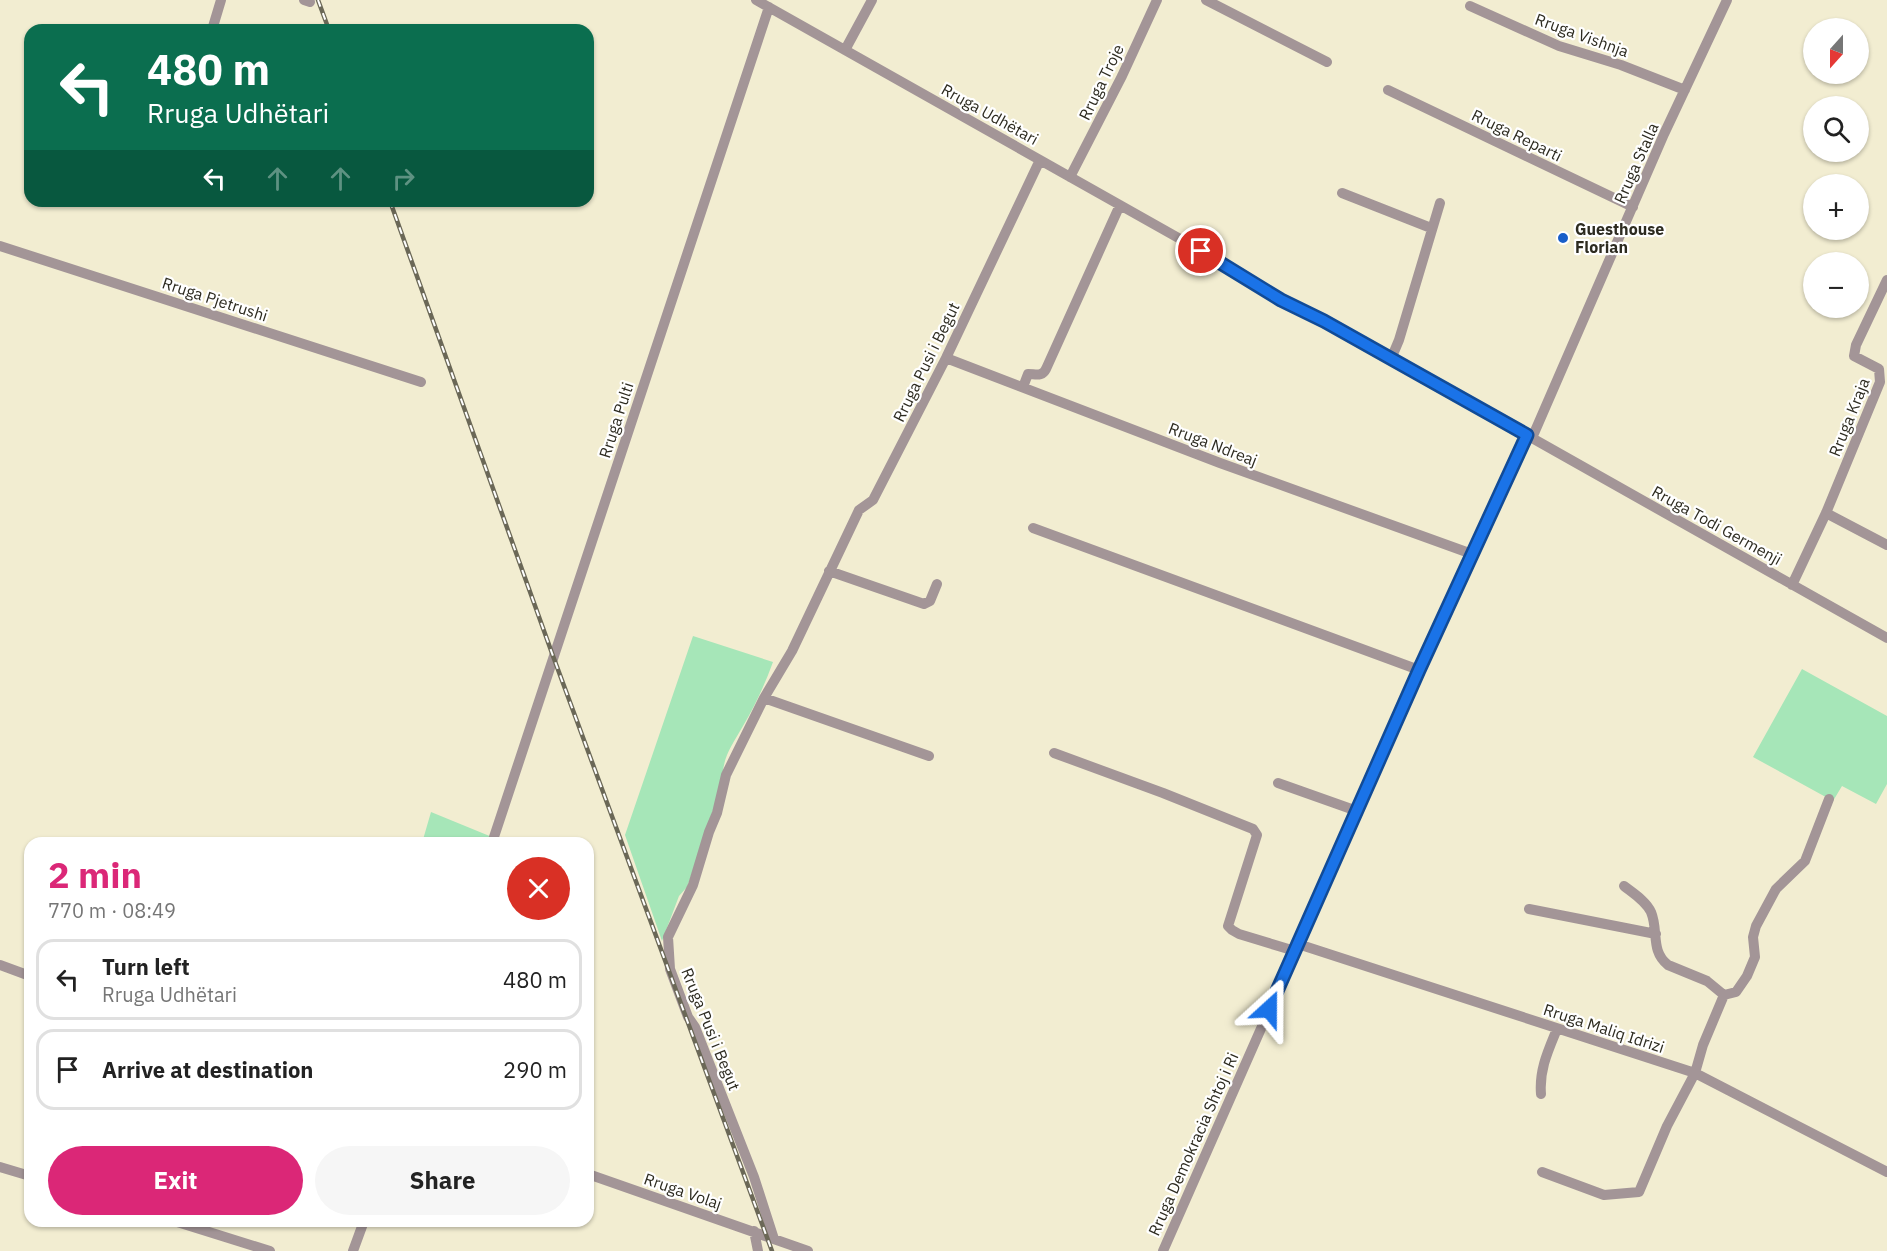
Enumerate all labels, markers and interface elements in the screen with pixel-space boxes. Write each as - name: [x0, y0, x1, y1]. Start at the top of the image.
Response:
- street label: Rruga Vishnja: [1532, 9, 1632, 61]
- north arrow: [1803, 18, 1869, 84]
- map controls: [1803, 18, 1869, 318]
- street label: Rruga Troje: [1074, 41, 1128, 123]
- text: 480 m: [147, 42, 270, 97]
- icon: left: [48, 48, 126, 126]
- street label: Rruga Udhëtari: [938, 79, 1042, 149]
- text: Rruga Udhëtari: [147, 95, 329, 130]
- button: search: [1803, 96, 1869, 162]
- street label: Rruga Reparti: [1469, 105, 1565, 165]
- street label: Rruga Stalla: [1609, 119, 1663, 207]
- icon: left: [198, 162, 231, 195]
- icon: ahead: [261, 162, 294, 195]
- icon: ahead: [324, 162, 357, 195]
- icon: right: [387, 162, 420, 195]
- button: +: [1803, 174, 1869, 240]
- place label: Guesthouse Florian: [1575, 219, 1664, 257]
- pin: [1175, 225, 1226, 276]
- marker: Guesthouse Florian: [1556, 231, 1570, 245]
- icon: arrive: [1184, 234, 1217, 267]
- button: −: [1803, 252, 1869, 318]
- street label: Rruga Pjetrushi: [160, 273, 270, 325]
- street label: Rruga Pusi i Begut: [888, 299, 964, 425]
- street label: Rruga Kraja: [1824, 374, 1874, 459]
- street label: Rruga Pulti: [594, 380, 638, 460]
- street label: Rruga Ndreaj: [1166, 418, 1260, 470]
- street label: Rruga Todi Germenji: [1648, 481, 1786, 569]
- text: 2 min: [48, 851, 142, 898]
- button: close: [507, 857, 570, 920]
- text: 770 m · 08:49: [48, 897, 176, 924]
- text: Turn left: [102, 952, 190, 981]
- icon: left: [51, 963, 84, 996]
- text: 480 m: [503, 965, 567, 994]
- street label: Rruga Pusi i Begut: [677, 965, 745, 1093]
- position arrow: [1237, 977, 1301, 1041]
- text: Rruga Udhëtari: [102, 981, 237, 1008]
- street label: Rruga Maliq Idrizi: [1541, 999, 1667, 1057]
- street label: Rruga Demokracia Shtoj i Ri: [1144, 1049, 1242, 1239]
- icon: arrive: [51, 1053, 84, 1086]
- text: Arrive at destination: [102, 1055, 313, 1084]
- text: 290 m: [503, 1055, 567, 1084]
- button: Exit: [48, 1146, 303, 1215]
- button: Share: [315, 1146, 570, 1215]
- street label: Rruga Volaj: [641, 1168, 725, 1214]

